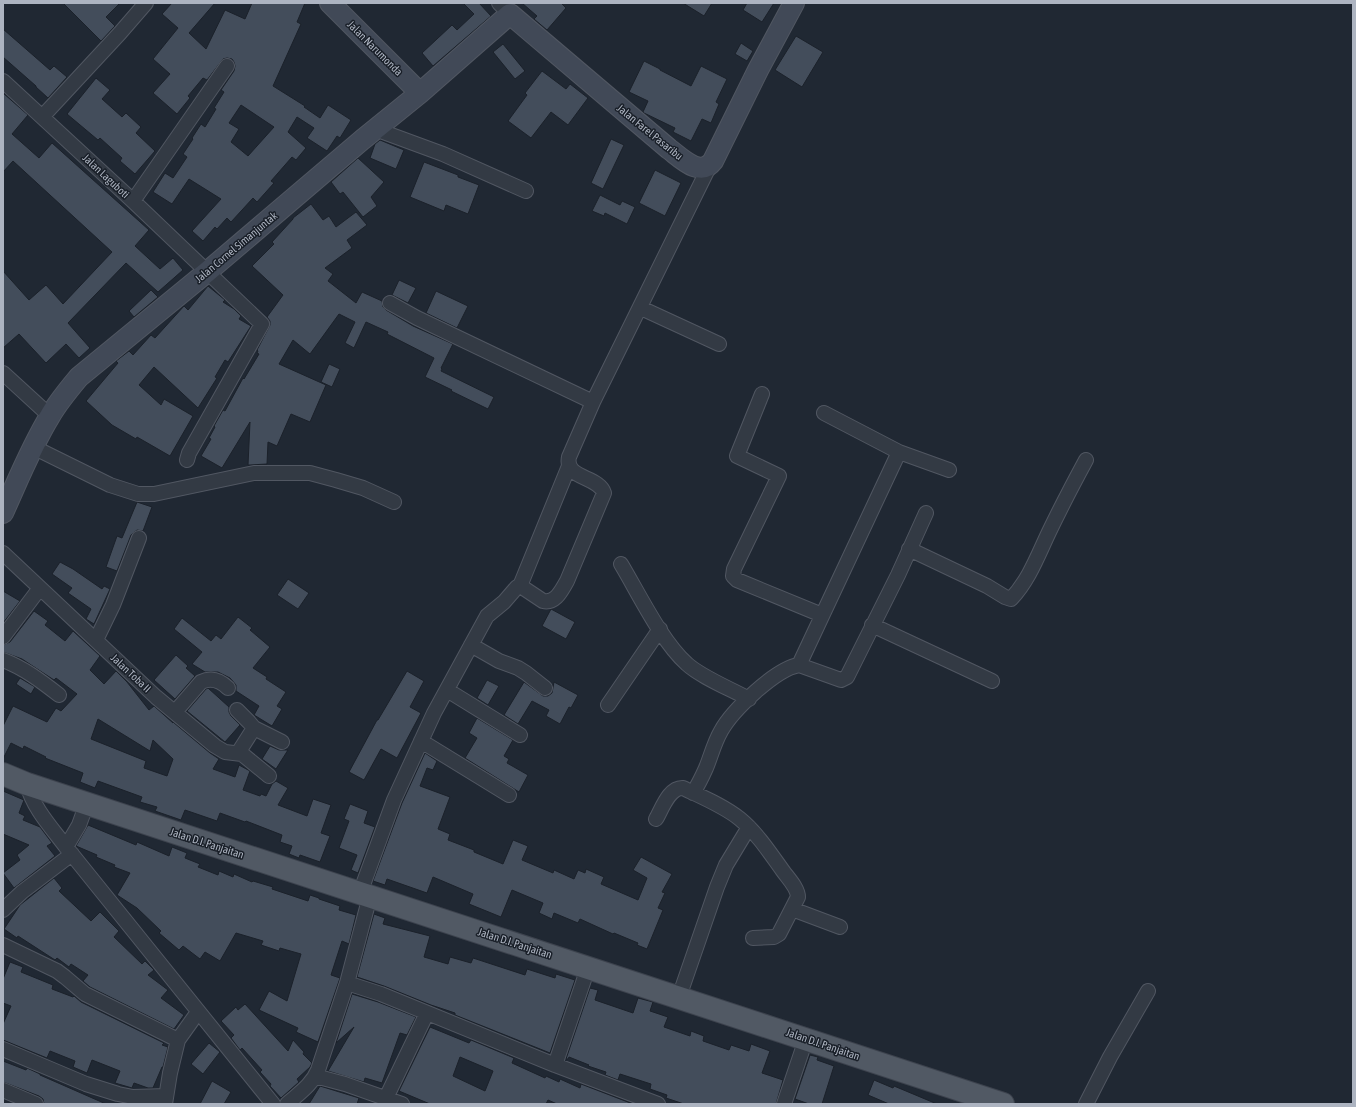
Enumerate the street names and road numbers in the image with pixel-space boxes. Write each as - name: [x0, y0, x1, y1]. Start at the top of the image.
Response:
- street label: Jalan Narumonda: [345, 18, 405, 78]
- street label: Jalan Farel Pasaribu: [615, 102, 685, 162]
- street label: Jalan Laguboti: [80, 151, 132, 201]
- street label: Jalan Cornel Simanjuntak: [193, 209, 280, 285]
- street label: Jalan Toba II: [109, 651, 153, 695]
- street label: Jalan D.I. Panjaitan: [168, 825, 246, 861]
- street label: Jalan D.I. Panjaitan: [476, 925, 554, 961]
- street label: Jalan D.I. Panjaitan: [785, 1026, 861, 1062]

